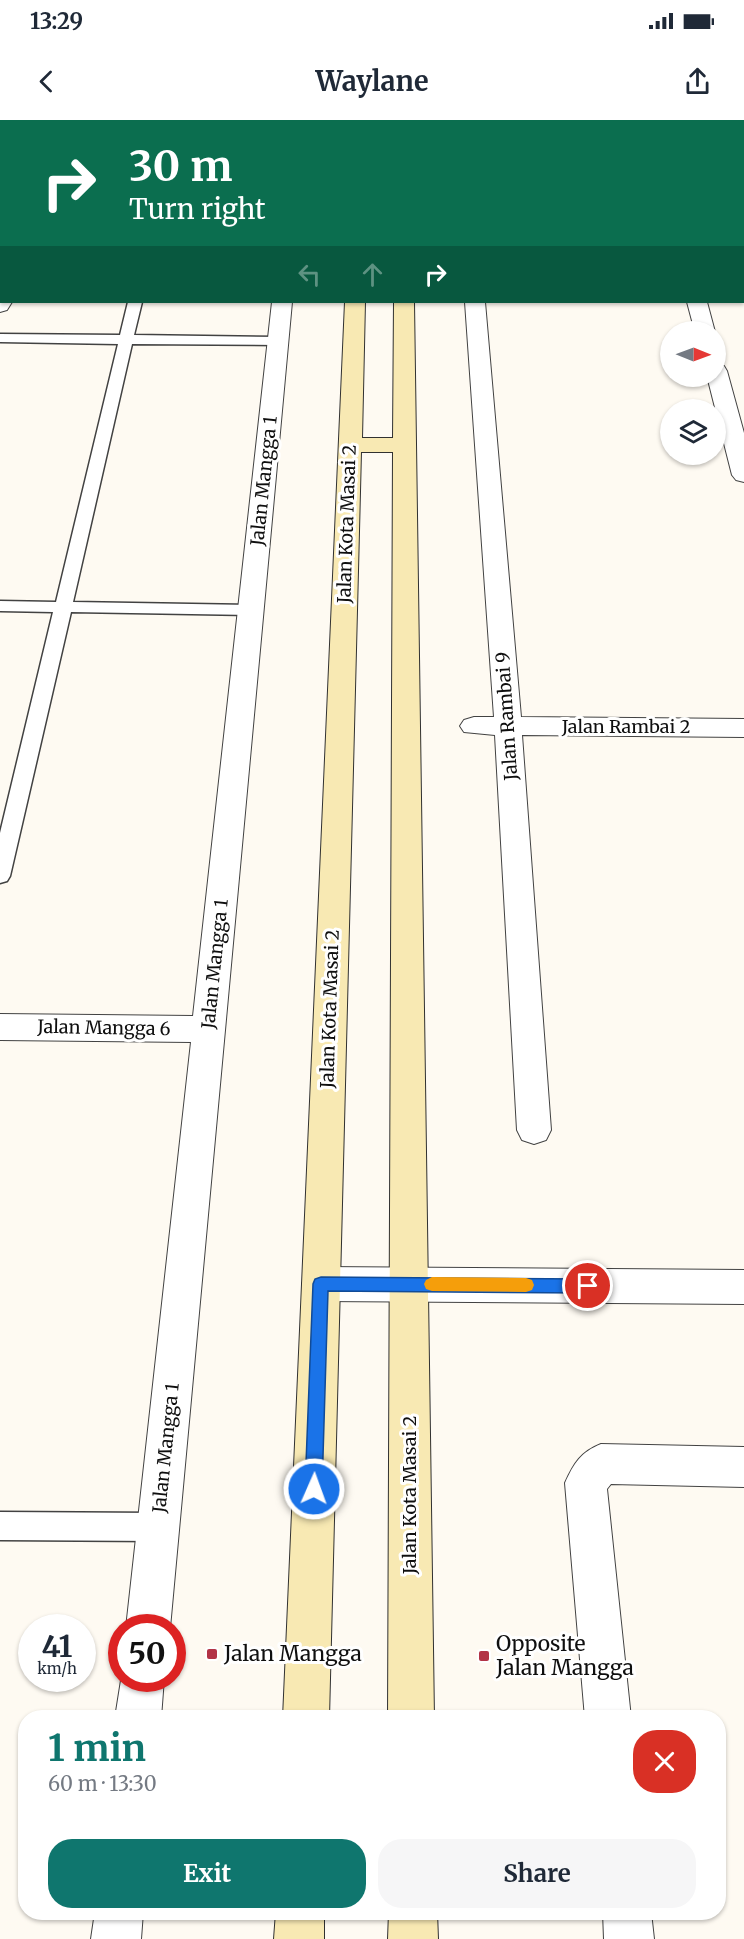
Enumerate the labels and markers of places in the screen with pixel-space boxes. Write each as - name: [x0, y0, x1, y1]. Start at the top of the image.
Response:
- pin: [562, 1260, 613, 1311]
- place label: Opposite Jalan Mangga: [495, 1630, 634, 1681]
- place label: Jalan Mangga: [223, 1640, 362, 1667]
- marker: Jalan Mangga: [205, 1647, 219, 1661]
- marker: Opposite Jalan Mangga: [477, 1649, 491, 1663]

